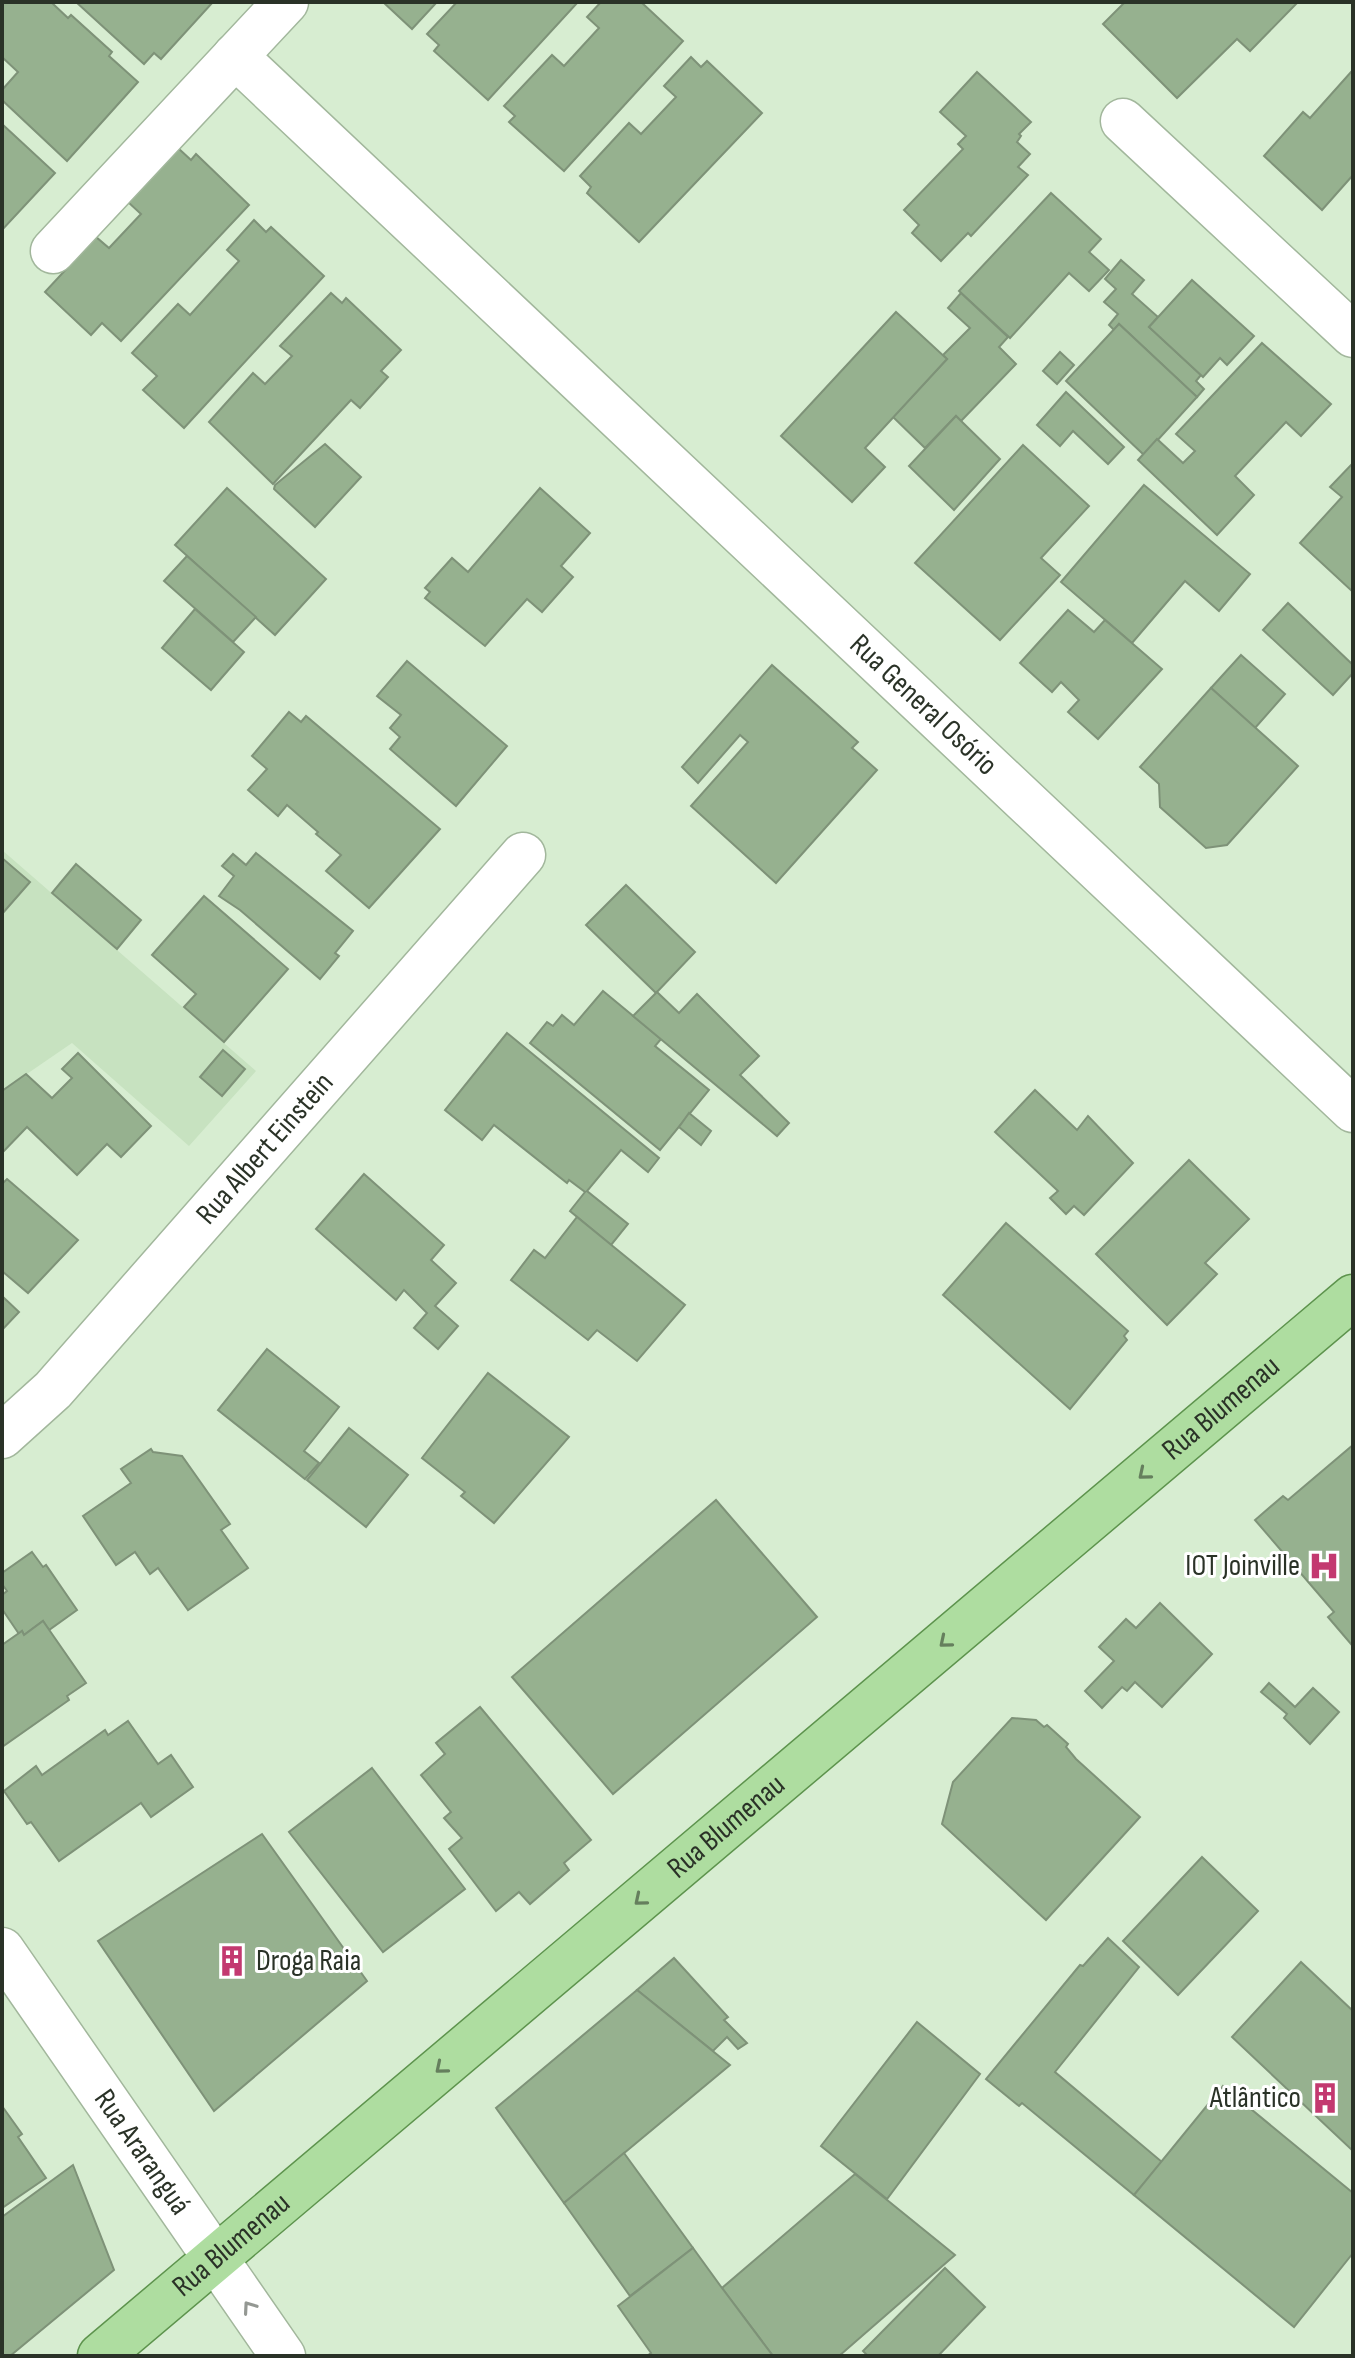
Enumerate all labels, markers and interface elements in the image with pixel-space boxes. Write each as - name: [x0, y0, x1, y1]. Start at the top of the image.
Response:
- street label: Rua General Osório: [842, 627, 1005, 783]
- street label: Rua Albert Einstein: [189, 1065, 341, 1232]
- street label: Rua Blumenau: [1155, 1349, 1287, 1468]
- one-way arrow: [1138, 1464, 1153, 1479]
- place label: IOT Joinville: [1185, 1548, 1300, 1584]
- hospital icon: IOT Joinville: [1307, 1549, 1341, 1583]
- one-way arrow: [940, 1632, 954, 1647]
- street label: Rua Blumenau: [660, 1767, 792, 1886]
- one-way arrow: [634, 1890, 649, 1905]
- place label: Droga Raia: [256, 1943, 361, 1979]
- building icon: Droga Raia: [215, 1944, 249, 1978]
- one-way arrow: [436, 2058, 450, 2073]
- place label: Atlântico: [1209, 2080, 1301, 2116]
- building icon: Atlântico: [1308, 2081, 1342, 2115]
- street label: Rua Araranguá: [86, 2083, 198, 2222]
- street label: Rua Blumenau: [165, 2185, 297, 2305]
- one-way arrow: [244, 2302, 259, 2316]

